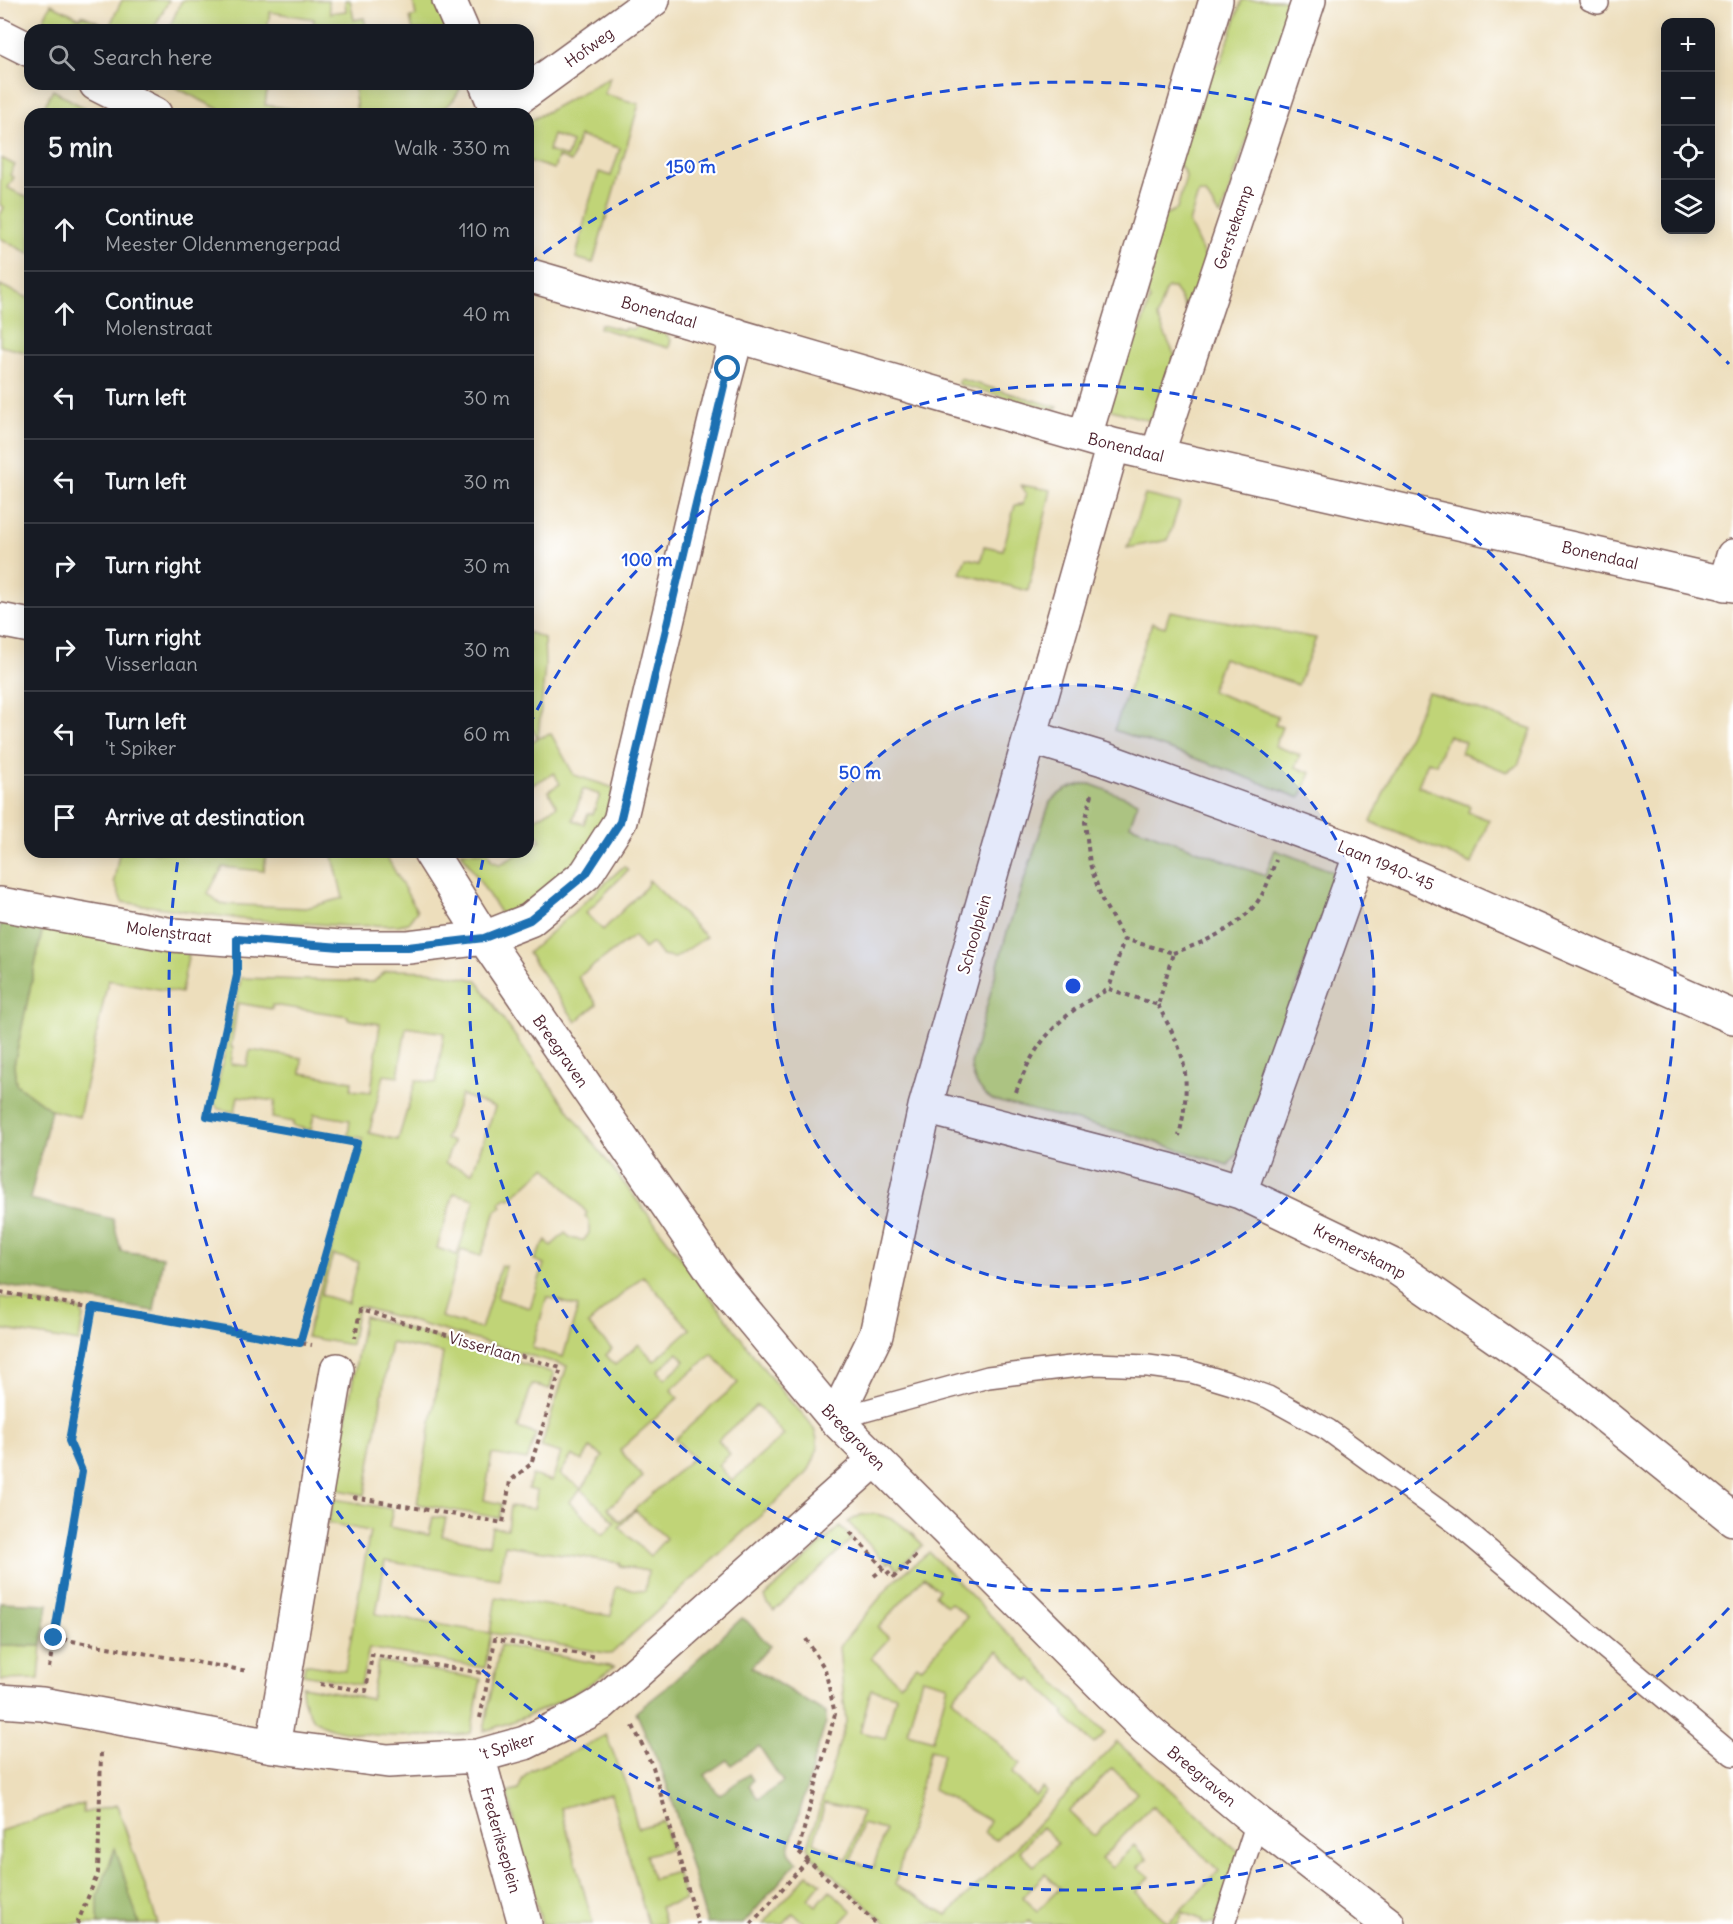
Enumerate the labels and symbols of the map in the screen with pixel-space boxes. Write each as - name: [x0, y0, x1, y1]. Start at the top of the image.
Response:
- street label: Hofweg: [561, 23, 617, 71]
- text: 150 m: [666, 155, 716, 178]
- street label: Gerstekamp: [1209, 182, 1257, 272]
- street label: Bonendaal: [619, 292, 699, 332]
- route start: [714, 355, 740, 381]
- street label: Bonendaal: [1086, 428, 1166, 466]
- street label: Bonendaal: [1560, 537, 1640, 573]
- text: 100 m: [622, 548, 673, 571]
- text: 50 m: [839, 761, 881, 784]
- street label: Laan 1940-'45: [1335, 836, 1437, 894]
- street label: Schoolplein: [953, 892, 995, 976]
- street label: Molenstraat: [125, 917, 213, 947]
- centre of rings: [1063, 976, 1083, 996]
- street label: Breegraven: [529, 1011, 593, 1091]
- street label: Kremerskamp: [1310, 1219, 1410, 1283]
- street label: Visserlaan: [447, 1327, 523, 1367]
- street label: Breegraven: [818, 1400, 890, 1474]
- route end: [40, 1624, 66, 1650]
- street label: 't Spiker: [477, 1728, 538, 1764]
- street label: Breegraven: [1163, 1741, 1241, 1811]
- street label: Frederikseplein: [476, 1785, 526, 1895]

